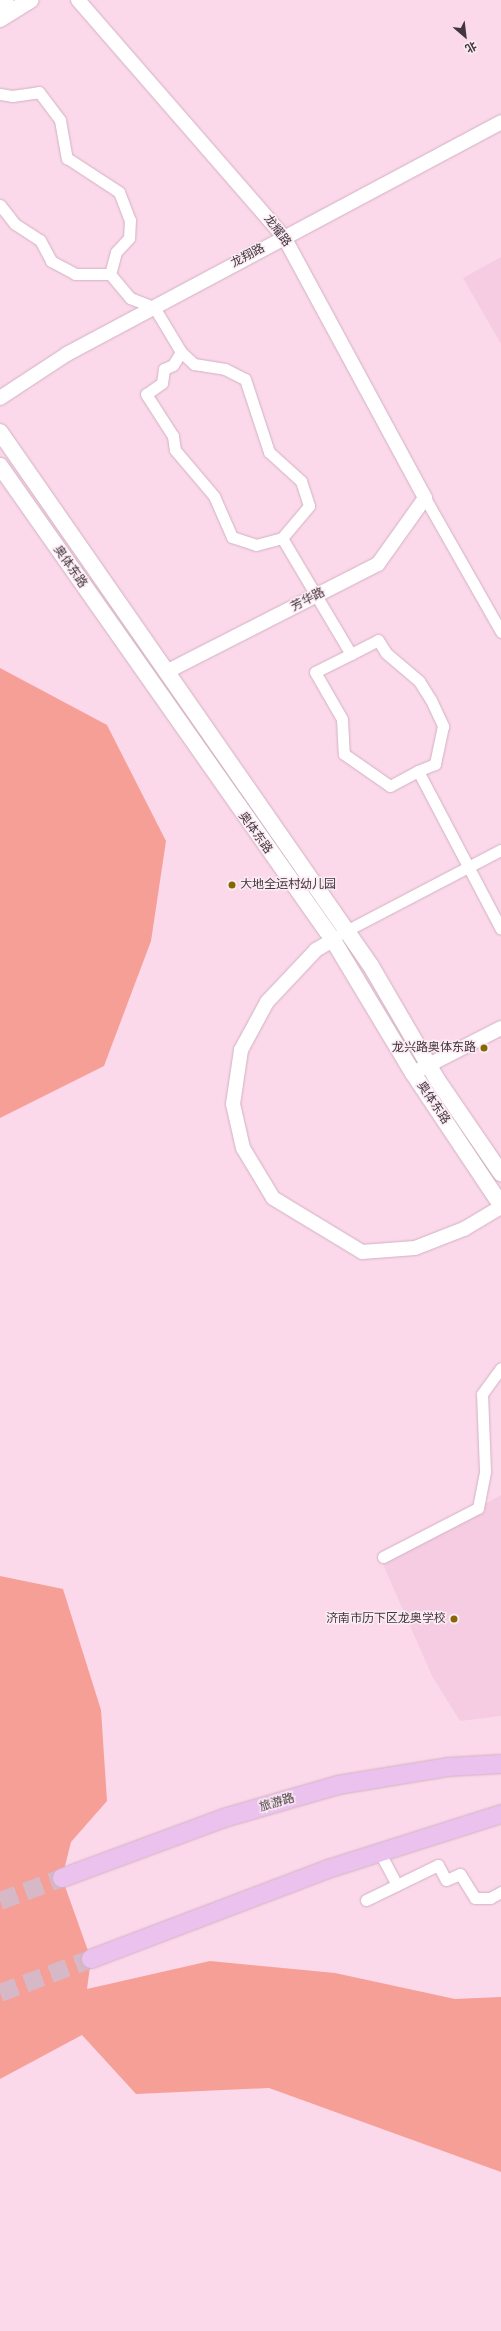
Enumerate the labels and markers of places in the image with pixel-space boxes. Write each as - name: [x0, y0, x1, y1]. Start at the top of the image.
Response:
- place label: 大地全运村幼儿园: [240, 878, 336, 892]
- marker: 大地全运村幼儿园: [227, 880, 237, 890]
- place label: 龙兴路奥体东路: [392, 1041, 476, 1055]
- marker: 龙兴路奥体东路: [479, 1043, 489, 1053]
- place label: 济南市历下区龙奥学校: [326, 1612, 446, 1626]
- marker: 济南市历下区龙奥学校: [449, 1614, 459, 1624]

